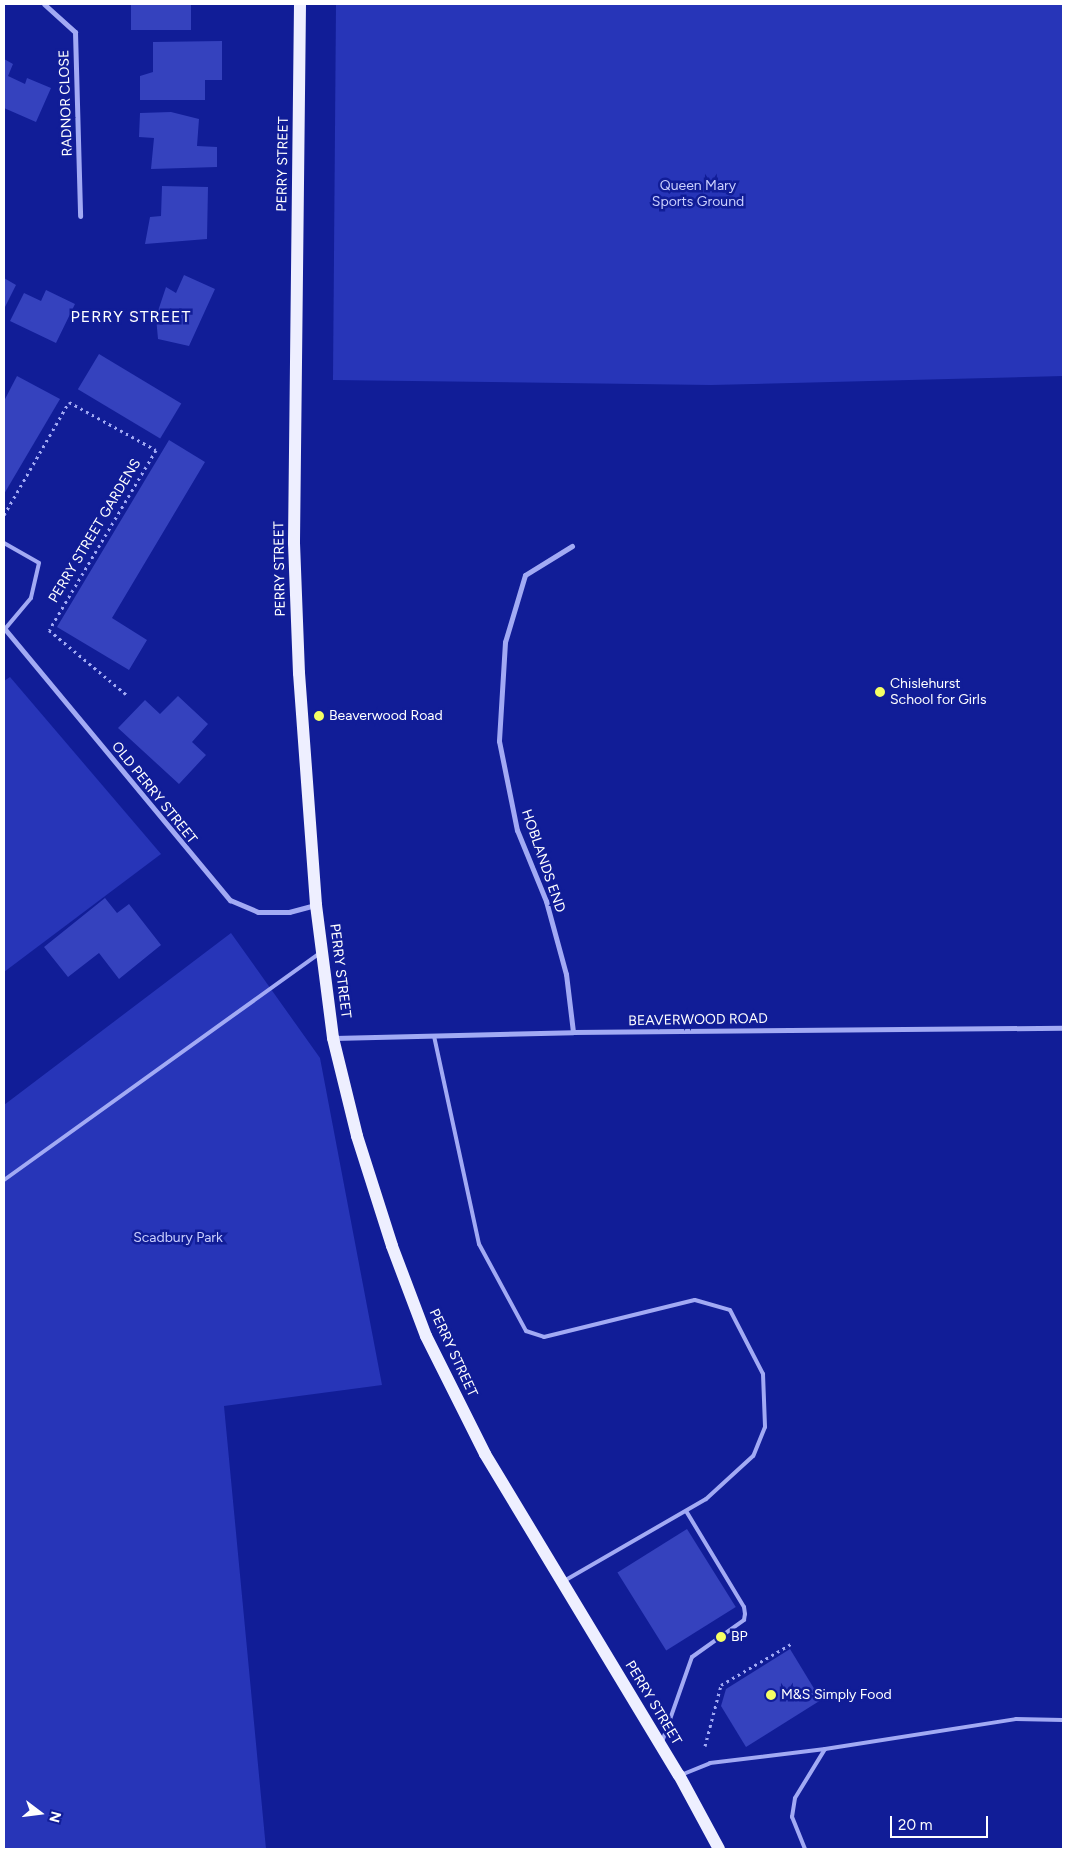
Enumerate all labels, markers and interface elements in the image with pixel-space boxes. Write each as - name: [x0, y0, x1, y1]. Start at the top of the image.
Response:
- street label: RADNOR CLOSE: [56, 49, 76, 157]
- street label: PERRY STREET: [274, 116, 292, 212]
- park label: Queen Mary Sports Ground: [652, 178, 744, 210]
- district label: PERRY STREET: [69, 307, 193, 327]
- street label: PERRY STREET GARDENS: [45, 456, 145, 606]
- street label: PERRY STREET: [271, 521, 289, 617]
- place label: Chislehurst School for Girls: [890, 676, 986, 709]
- marker: Chislehurst School for Girls: [874, 686, 886, 698]
- place label: Beaverwood Road: [329, 708, 443, 724]
- marker: Beaverwood Road: [313, 710, 325, 722]
- street label: OLD PERRY STREET: [108, 739, 200, 847]
- street label: HOBLANDS END: [517, 807, 569, 915]
- street label: PERRY STREET: [326, 923, 354, 1019]
- street label: BEAVERWOOD ROAD: [628, 1010, 768, 1030]
- park label: Scadbury Park: [133, 1230, 223, 1246]
- street label: PERRY STREET: [425, 1306, 481, 1400]
- place label: BP: [731, 1629, 748, 1645]
- marker: BP: [715, 1631, 727, 1643]
- street label: PERRY STREET: [621, 1658, 685, 1748]
- place label: M&S Simply Food: [781, 1687, 892, 1703]
- marker: M&S Simply Food: [765, 1689, 777, 1701]
- north arrow: [15, 1788, 65, 1838]
- scale bar: [892, 1806, 990, 1838]
- text: N: [45, 1810, 65, 1824]
- text: 20 m: [898, 1816, 932, 1834]

